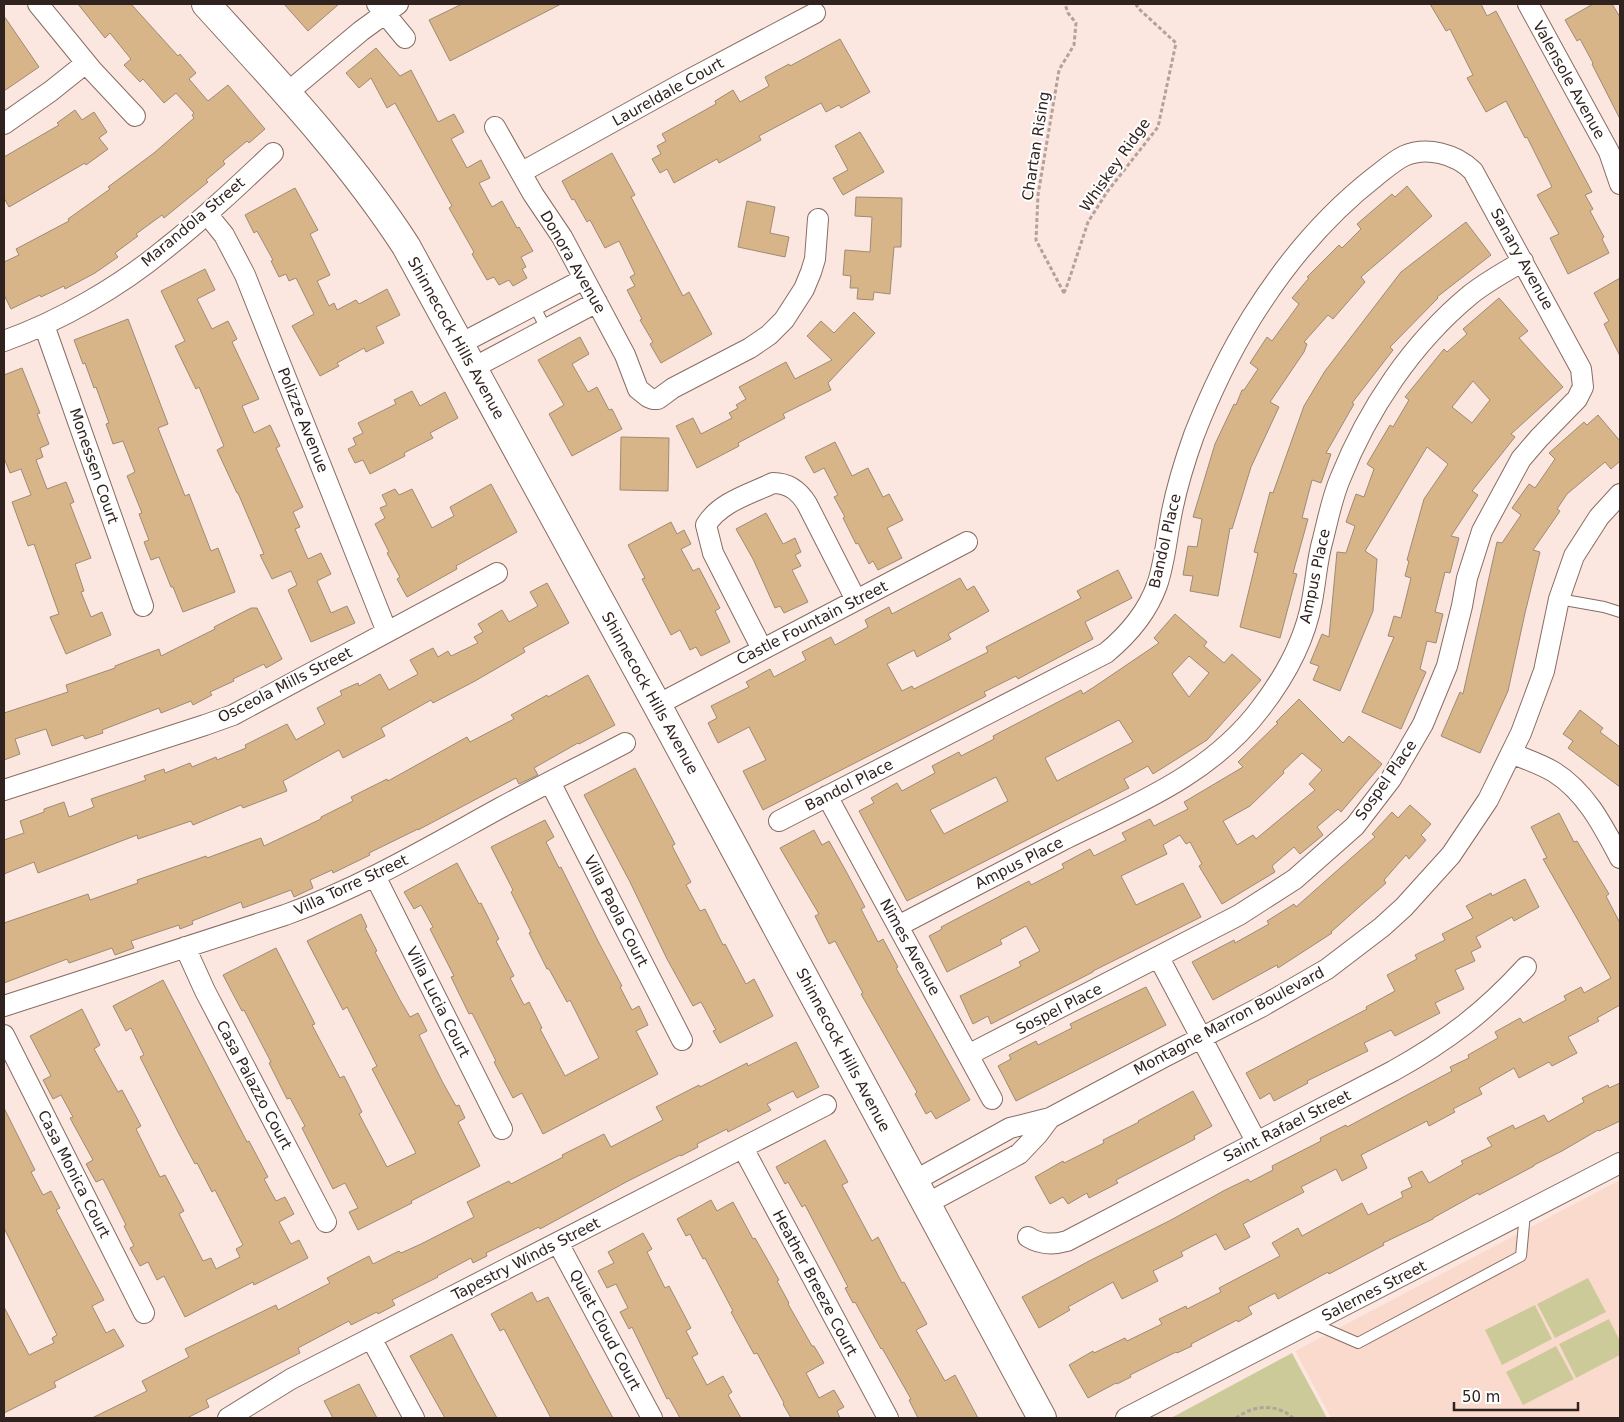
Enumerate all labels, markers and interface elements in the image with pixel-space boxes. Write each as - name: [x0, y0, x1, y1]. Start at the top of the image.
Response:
- street label: Valensole Avenue: [1529, 18, 1609, 142]
- street label: Laureldale Court: [609, 54, 727, 130]
- street label: Chartan Rising: [1018, 90, 1054, 202]
- street label: Whiskey Ridge: [1076, 115, 1154, 215]
- street label: Marandola Street: [138, 173, 248, 270]
- street label: Sanary Avenue: [1487, 205, 1557, 313]
- street label: Donora Avenue: [536, 208, 610, 316]
- street label: Shinnecock Hills Avenue: [404, 254, 508, 422]
- street label: Polizze Avenue: [274, 365, 332, 475]
- street label: Monessen Court: [66, 406, 122, 526]
- street label: Bandol Place: [1145, 492, 1185, 590]
- street label: Ampus Place: [1296, 527, 1334, 625]
- street label: Castle Fountain Street: [734, 577, 891, 669]
- street label: Shinnecock Hills Avenue: [598, 609, 702, 777]
- street label: Osceola Mills Street: [215, 643, 355, 727]
- street label: Sospel Place: [1352, 736, 1420, 824]
- street label: Bandol Place: [802, 755, 896, 815]
- street label: Ampus Place: [972, 833, 1066, 893]
- street label: Villa Torre Street: [291, 851, 411, 919]
- street label: Villa Paola Court: [580, 852, 652, 970]
- street label: Nimes Avenue: [876, 896, 944, 998]
- street label: Villa Lucia Court: [402, 944, 474, 1060]
- street label: Montagne Marron Boulevard: [1131, 963, 1327, 1079]
- street label: Shinnecock Hills Avenue: [792, 965, 894, 1135]
- street label: Sospel Place: [1013, 980, 1105, 1038]
- street label: Casa Palazzo Court: [212, 1018, 296, 1153]
- street label: Saint Rafael Street: [1220, 1086, 1354, 1166]
- street label: Casa Monica Court: [34, 1107, 114, 1241]
- street label: Heather Breeze Court: [769, 1207, 861, 1359]
- street label: Tapestry Winds Street: [448, 1214, 603, 1305]
- street label: Salernes Street: [1319, 1257, 1429, 1325]
- street label: Quiet Cloud Court: [566, 1267, 644, 1394]
- scale bar: [1454, 1380, 1578, 1412]
- text: 50 m: [1462, 1388, 1500, 1406]

